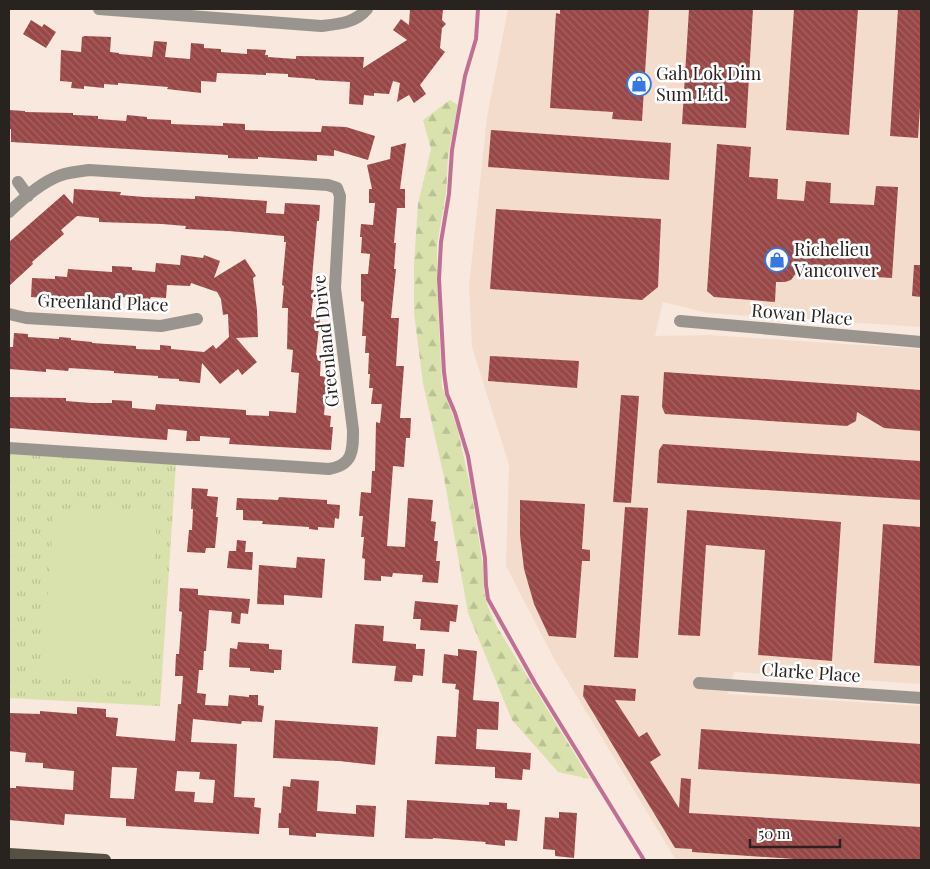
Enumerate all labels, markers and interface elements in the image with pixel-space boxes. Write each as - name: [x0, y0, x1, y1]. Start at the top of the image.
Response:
- place label: Gah Lok Dim Sum Ltd.: [656, 61, 761, 106]
- shop icon: Gah Lok Dim Sum Ltd.: [626, 71, 652, 97]
- place label: Richelieu Vancouver: [793, 237, 879, 282]
- shop icon: Richelieu Vancouver: [764, 247, 790, 273]
- street label: Greenland Drive: [306, 274, 344, 409]
- street label: Greenland Place: [37, 288, 169, 316]
- street label: Rowan Place: [750, 298, 854, 330]
- street label: Clarke Place: [761, 657, 862, 687]
- scale bar: [750, 816, 840, 848]
- text: 50 m: [758, 823, 791, 843]

